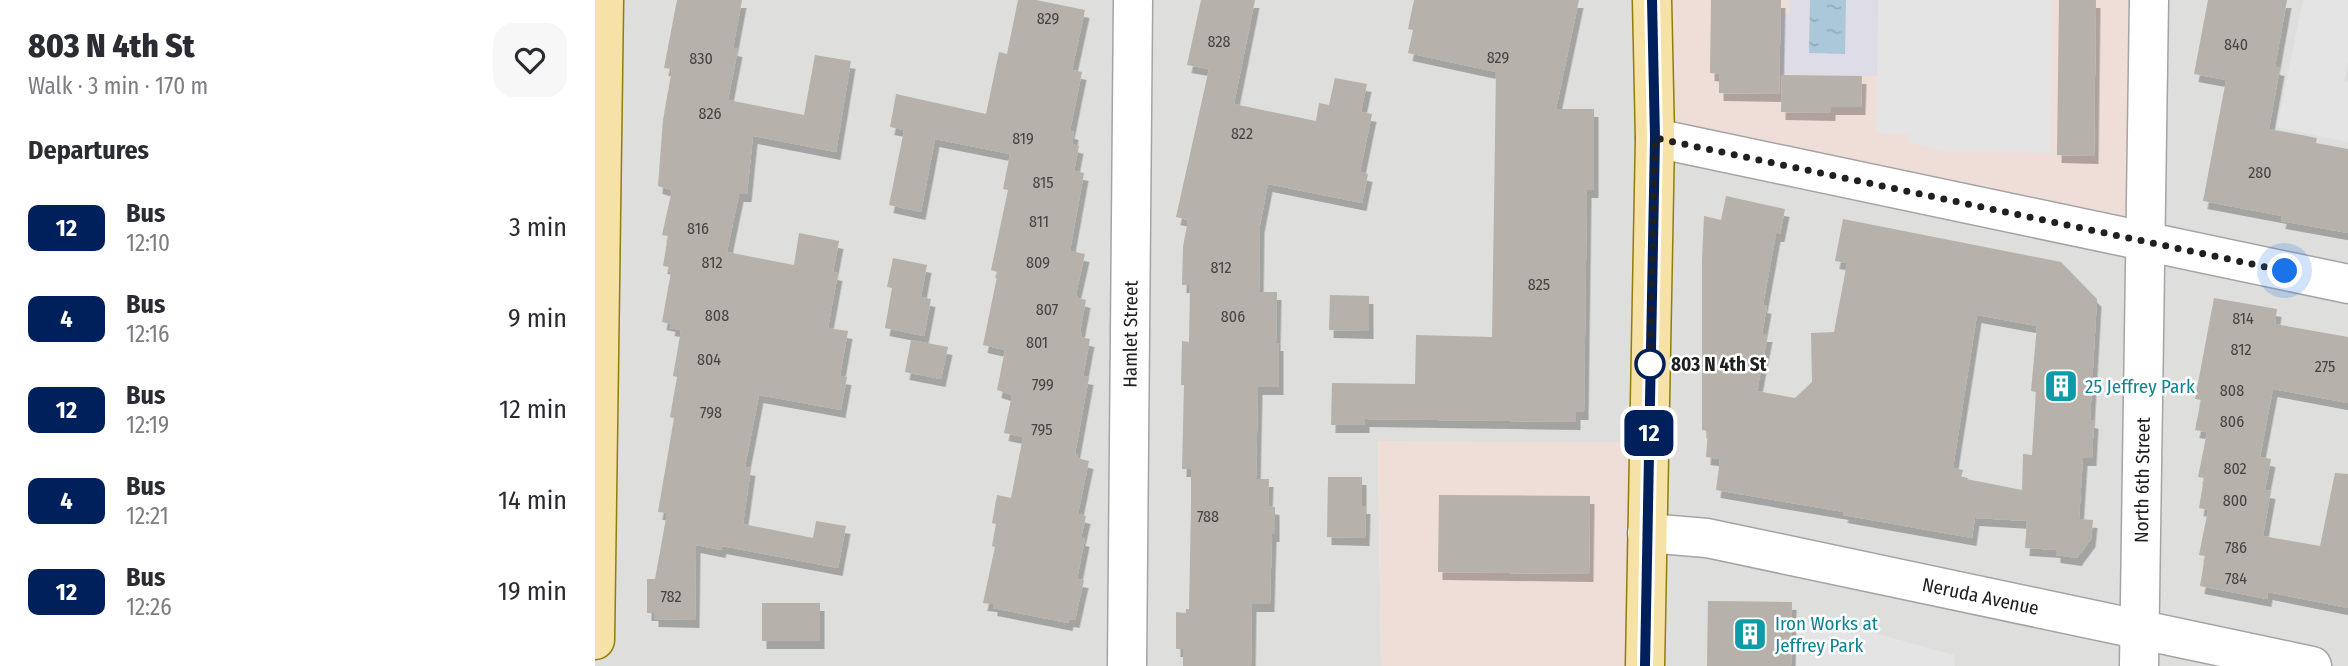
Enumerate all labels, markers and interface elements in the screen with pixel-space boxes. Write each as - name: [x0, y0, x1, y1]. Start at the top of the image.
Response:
- house number: 829: [1037, 9, 1060, 28]
- button: heart: [493, 23, 567, 97]
- text: 803 N 4th St: [28, 26, 195, 66]
- house number: 828: [1208, 32, 1230, 51]
- house number: 840: [2224, 35, 2248, 54]
- house number: 829: [1487, 48, 1510, 67]
- house number: 830: [689, 49, 713, 68]
- text: Walk · 3 min · 170 m: [28, 72, 208, 100]
- house number: 826: [699, 104, 721, 123]
- house number: 822: [1231, 124, 1253, 143]
- house number: 819: [1012, 129, 1034, 148]
- text: Departures: [28, 135, 149, 166]
- house number: 280: [2248, 163, 2272, 182]
- house number: 815: [1032, 173, 1054, 192]
- text: Bus: [126, 198, 165, 229]
- text: 3 min: [509, 212, 567, 243]
- house number: 811: [1029, 212, 1049, 231]
- text: 12: [56, 214, 77, 242]
- house number: 816: [687, 219, 709, 238]
- text: 12:10: [126, 229, 170, 257]
- house number: 812: [702, 253, 722, 272]
- house number: 809: [1026, 253, 1050, 272]
- your location: [2267, 253, 2302, 288]
- house number: 812: [1211, 258, 1231, 277]
- house number: 825: [1528, 275, 1550, 294]
- street label: Hamlet Street: [1118, 280, 1142, 388]
- text: Bus: [126, 289, 165, 320]
- house number: 807: [1036, 300, 1059, 319]
- text: 9 min: [508, 303, 567, 334]
- text: 4: [60, 305, 73, 333]
- house number: 808: [705, 306, 729, 325]
- house number: 806: [1221, 307, 1245, 326]
- house number: 814: [2232, 309, 2254, 328]
- text: 12:16: [126, 320, 169, 348]
- house number: 801: [1026, 333, 1048, 352]
- house number: 812: [2231, 340, 2251, 359]
- marker: 803 N 4th St: [1635, 349, 1665, 379]
- house number: 804: [697, 350, 721, 369]
- place label: 803 N 4th St: [1671, 353, 1767, 376]
- house number: 275: [2315, 357, 2335, 376]
- building icon: 25 Jeffrey Park: [2042, 367, 2080, 405]
- house number: 799: [1032, 375, 1054, 394]
- place label: 25 Jeffrey Park: [2085, 375, 2195, 398]
- text: Bus: [126, 380, 165, 411]
- house number: 808: [2220, 381, 2244, 400]
- text: 12 min: [499, 394, 567, 425]
- text: 12: [56, 396, 77, 424]
- house number: 798: [700, 403, 722, 422]
- line badge: 12: [1618, 410, 1681, 456]
- text: 12:19: [126, 411, 169, 439]
- house number: 806: [2220, 412, 2244, 431]
- street label: North 6th Street: [2129, 416, 2154, 543]
- text: 12: [1638, 419, 1660, 447]
- house number: 795: [1031, 420, 1053, 439]
- house number: 802: [2223, 459, 2247, 478]
- text: Bus: [126, 471, 165, 502]
- text: 14 min: [498, 485, 567, 516]
- text: 4: [60, 487, 73, 515]
- house number: 800: [2223, 491, 2247, 510]
- text: 12:21: [126, 502, 169, 530]
- house number: 788: [1197, 507, 1219, 526]
- house number: 786: [2225, 538, 2247, 557]
- text: Bus: [126, 562, 165, 593]
- house number: 784: [2225, 569, 2247, 588]
- street label: Neruda Avenue: [1920, 572, 2041, 619]
- text: 19 min: [498, 576, 567, 607]
- text: 12: [56, 578, 77, 606]
- house number: 782: [660, 587, 682, 606]
- text: 12:26: [126, 593, 172, 621]
- place label: Iron Works at Jeffrey Park: [1775, 612, 1879, 657]
- building icon: Iron Works at Jeffrey Park: [1731, 615, 1769, 653]

